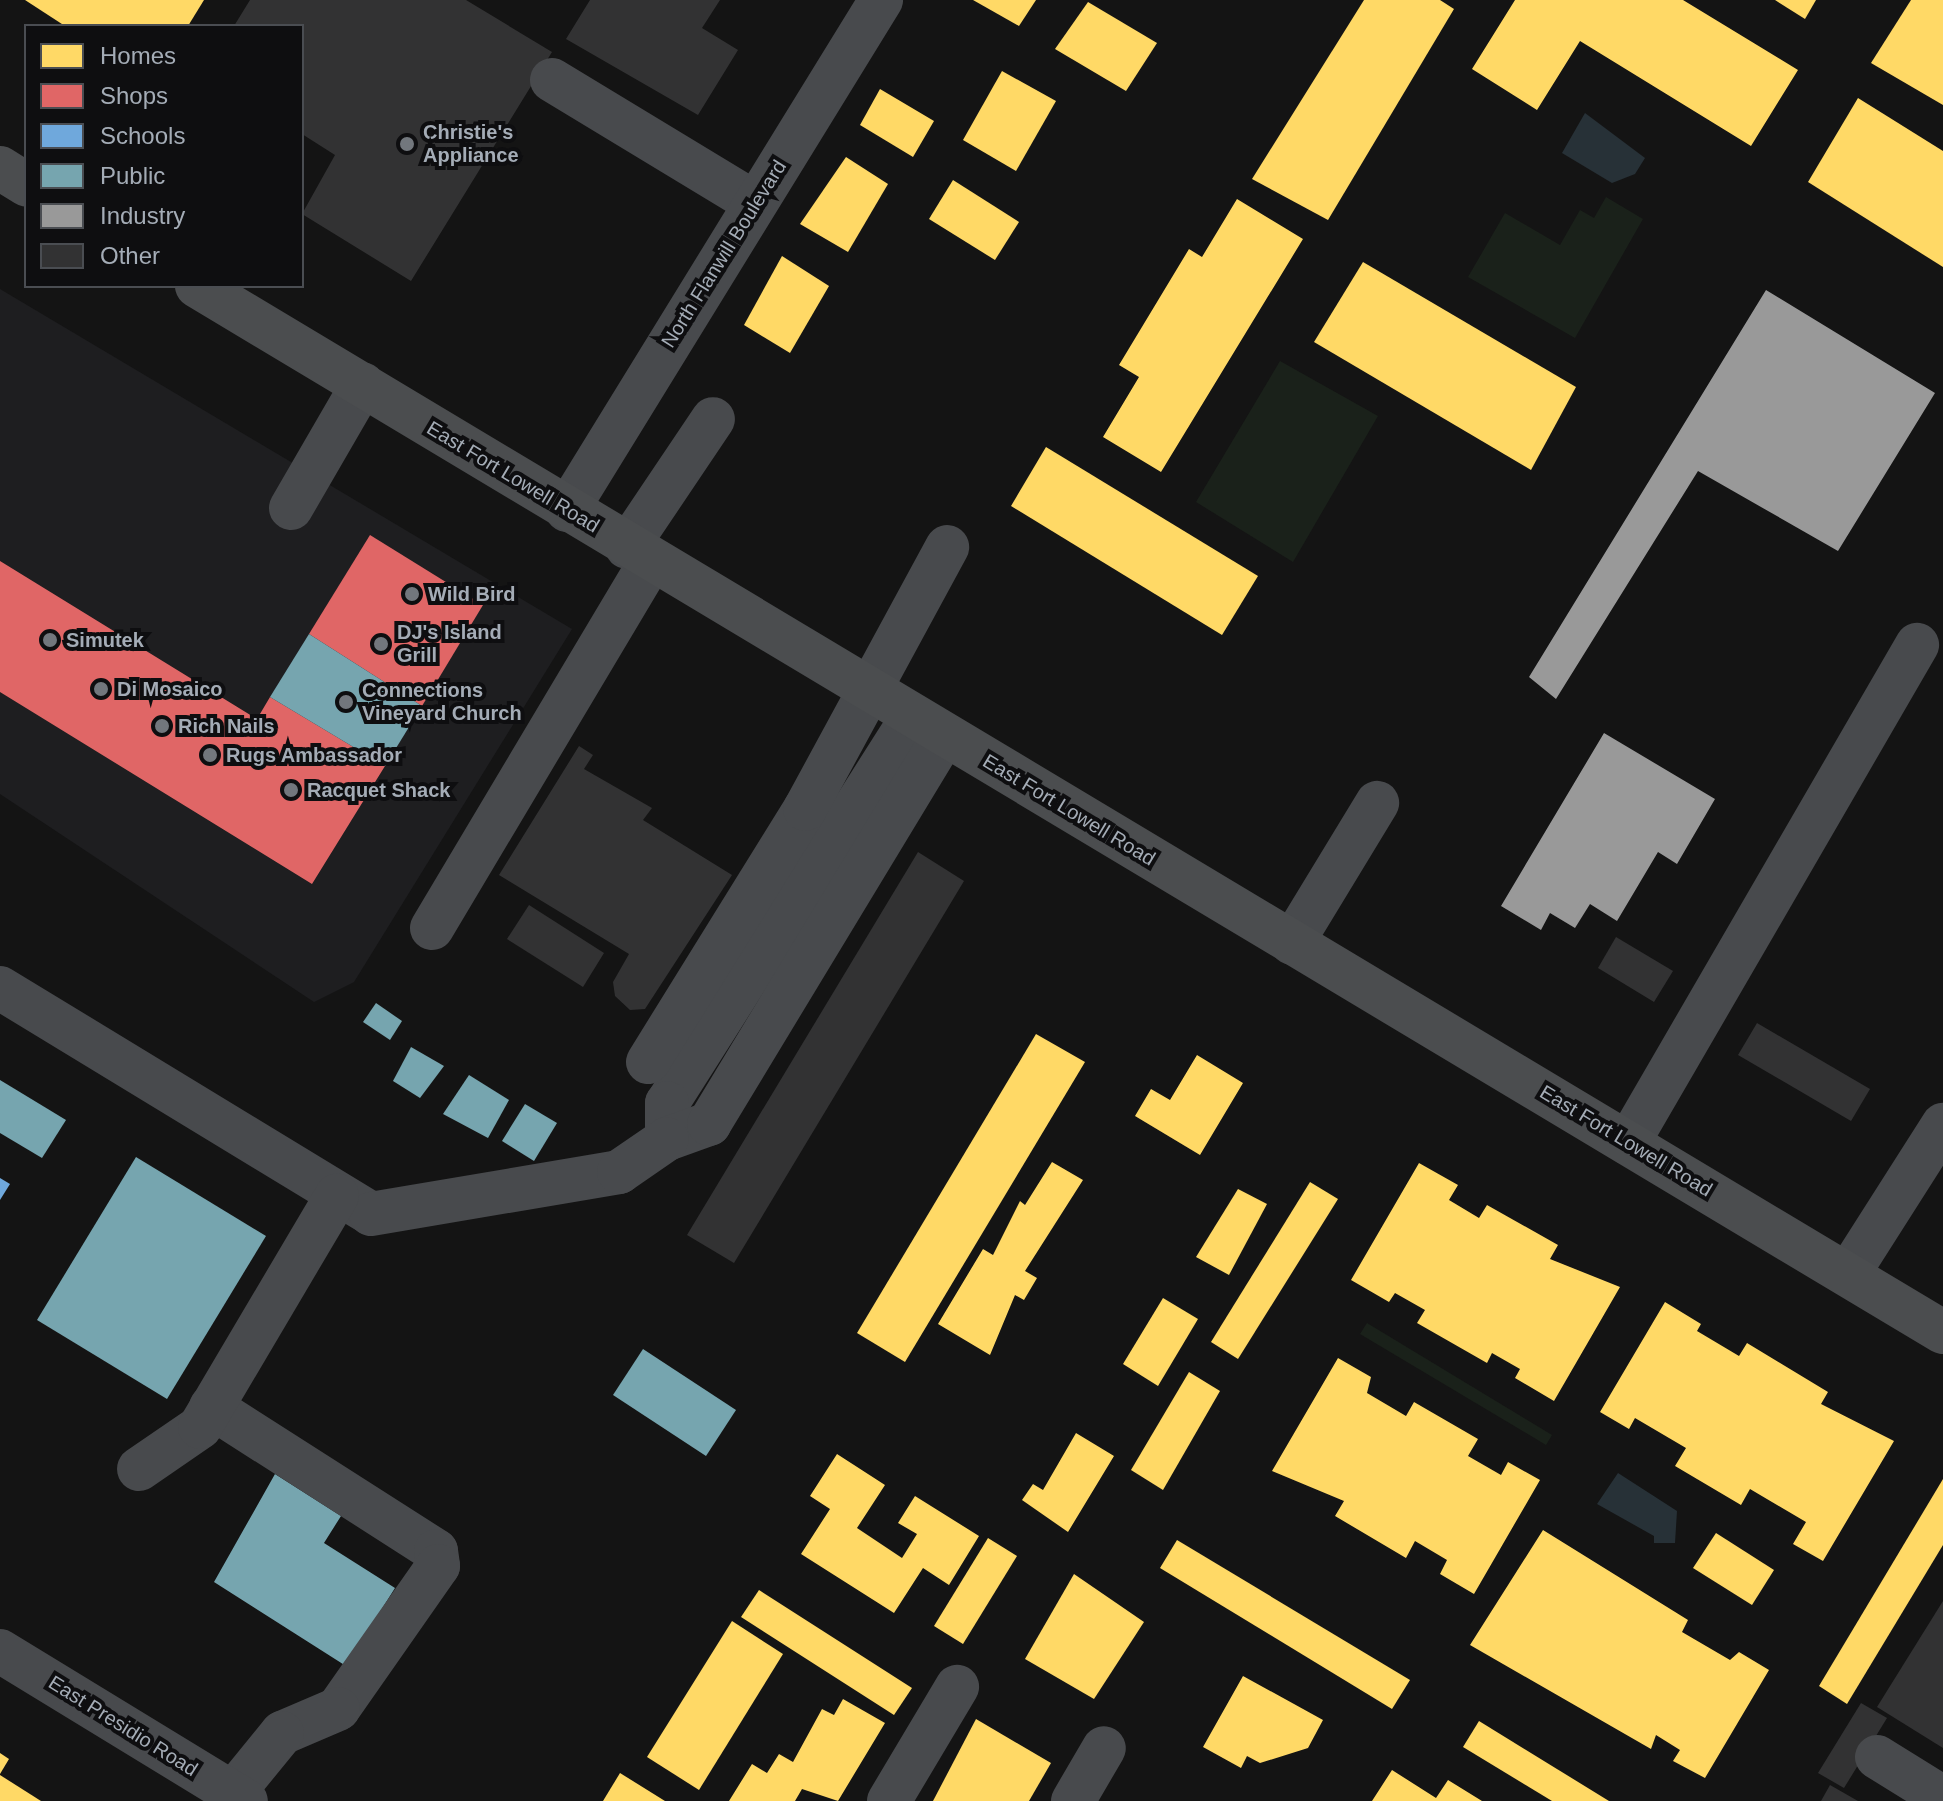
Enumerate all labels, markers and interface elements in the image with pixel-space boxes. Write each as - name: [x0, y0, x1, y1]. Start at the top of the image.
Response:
- legend: [24, 24, 304, 288]
- text: Homes: [100, 42, 176, 69]
- text: Shops: [100, 82, 168, 109]
- place label: Christie's Appliance: [423, 120, 519, 167]
- text: Schools: [100, 122, 185, 149]
- marker: Christie's Appliance: [398, 135, 416, 153]
- street label: North Flanwill Boulevard: [656, 156, 792, 352]
- text: Public: [100, 162, 165, 189]
- text: Industry: [100, 202, 185, 229]
- text: Other: [100, 242, 160, 269]
- street label: East Fort Lowell Road: [422, 416, 604, 538]
- place label: Wild Bird: [428, 582, 516, 606]
- marker: Wild Bird: [403, 585, 421, 603]
- place label: DJ's Island Grill: [397, 620, 502, 667]
- place label: Simutek: [66, 628, 144, 652]
- marker: Simutek: [41, 631, 59, 649]
- marker: DJ's Island Grill: [372, 635, 390, 653]
- place label: Di Mosaico: [117, 677, 223, 701]
- place label: Connections Vineyard Church: [362, 678, 522, 725]
- marker: Di Mosaico: [92, 680, 110, 698]
- marker: Connections Vineyard Church: [337, 693, 355, 711]
- place label: Rich Nails: [178, 714, 275, 738]
- marker: Rich Nails: [153, 717, 171, 735]
- place label: Rugs Ambassador: [226, 743, 403, 767]
- marker: Rugs Ambassador: [201, 746, 219, 764]
- street label: East Fort Lowell Road: [978, 749, 1160, 871]
- place label: Racquet Shack: [307, 778, 450, 802]
- marker: Racquet Shack: [282, 781, 300, 799]
- street label: East Fort Lowell Road: [1535, 1080, 1717, 1202]
- street label: East Presidio Road: [44, 1670, 202, 1782]

